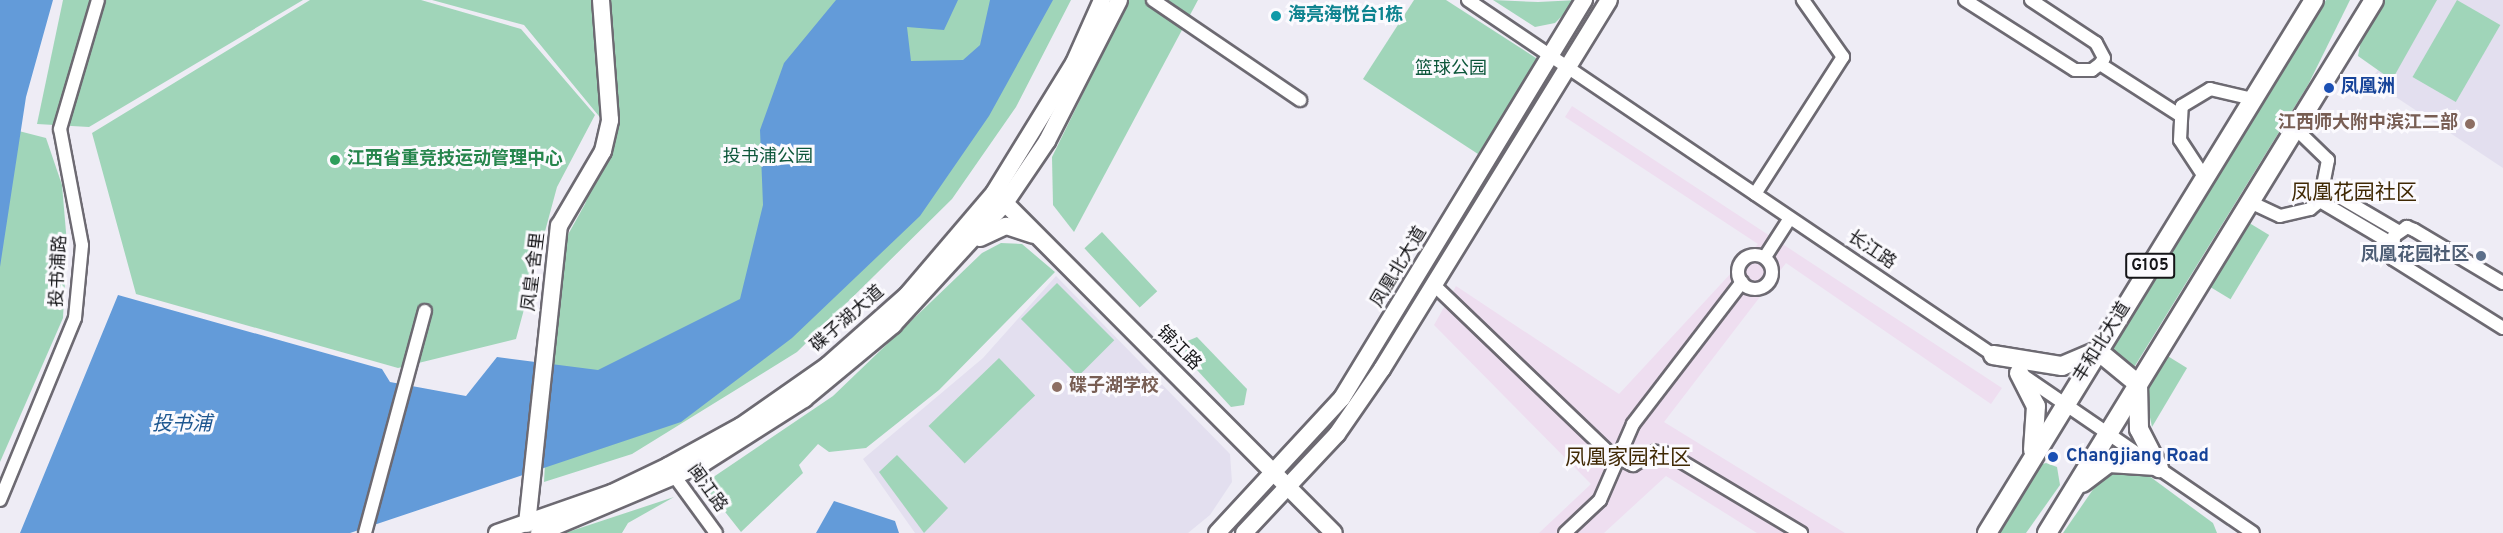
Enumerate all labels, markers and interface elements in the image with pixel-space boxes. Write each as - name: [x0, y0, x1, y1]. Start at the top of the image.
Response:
- place label: 海亮·海悦台1栋: [1288, 5, 1403, 27]
- marker: 海亮·海悦台1栋: [1269, 9, 1283, 23]
- park label: 篮球公园: [1415, 59, 1487, 81]
- place label: 凤凰洲: [2341, 77, 2395, 99]
- marker: 凤凰洲: [2322, 81, 2336, 95]
- place label: 江西师大附中滨江二部: [2278, 113, 2458, 135]
- marker: 江西师大附中滨江二部: [2463, 117, 2477, 131]
- park label: 投书浦公园: [723, 147, 813, 169]
- place label: 江西省重竞技运动管理中心: [347, 149, 563, 171]
- marker: 江西省重竞技运动管理中心: [328, 153, 342, 167]
- district label: 凤凰花园社区: [2291, 181, 2417, 207]
- street label: 凤凰北大道: [1368, 224, 1432, 312]
- street label: 长江路: [1843, 227, 1899, 275]
- street label: 凤皇-舍里: [519, 231, 551, 313]
- street label: 投书浦路: [47, 234, 73, 308]
- place label: 凤凰花园社区: [2361, 245, 2469, 267]
- marker: 凤凰花园社区: [2474, 249, 2488, 263]
- road number: G105: [2124, 253, 2176, 279]
- street label: 碟子湖大道: [807, 282, 889, 358]
- street label: 丰和北大道: [2070, 299, 2136, 387]
- street label: 锦江路: [1151, 322, 1205, 376]
- place label: 碟子湖学校: [1069, 376, 1159, 398]
- marker: 碟子湖学校: [1050, 380, 1064, 394]
- water label: 投书浦: [152, 413, 212, 437]
- district label: 凤凰家园社区: [1565, 446, 1691, 472]
- place label: Changjiang Road: [2066, 446, 2209, 468]
- marker: Changjiang Road: [2044, 448, 2062, 466]
- street label: 闽江路: [681, 461, 731, 517]

